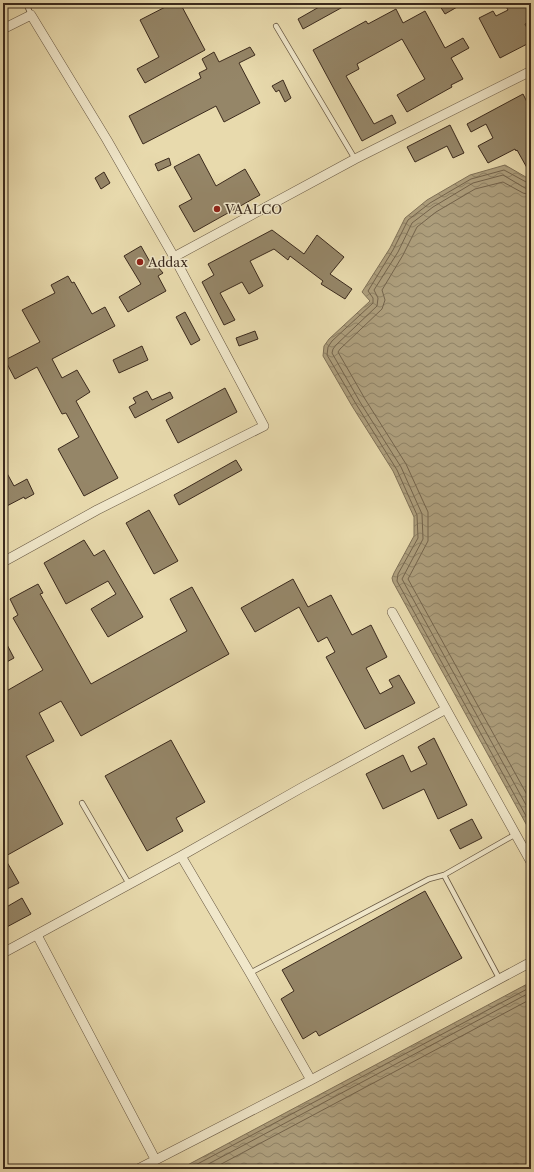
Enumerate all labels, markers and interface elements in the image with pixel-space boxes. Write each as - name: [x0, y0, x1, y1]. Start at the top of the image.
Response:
- place label: VAALCO: [224, 201, 282, 217]
- marker: VAALCO: [212, 204, 222, 214]
- place label: Addax: [147, 254, 188, 270]
- marker: Addax: [135, 257, 145, 267]

